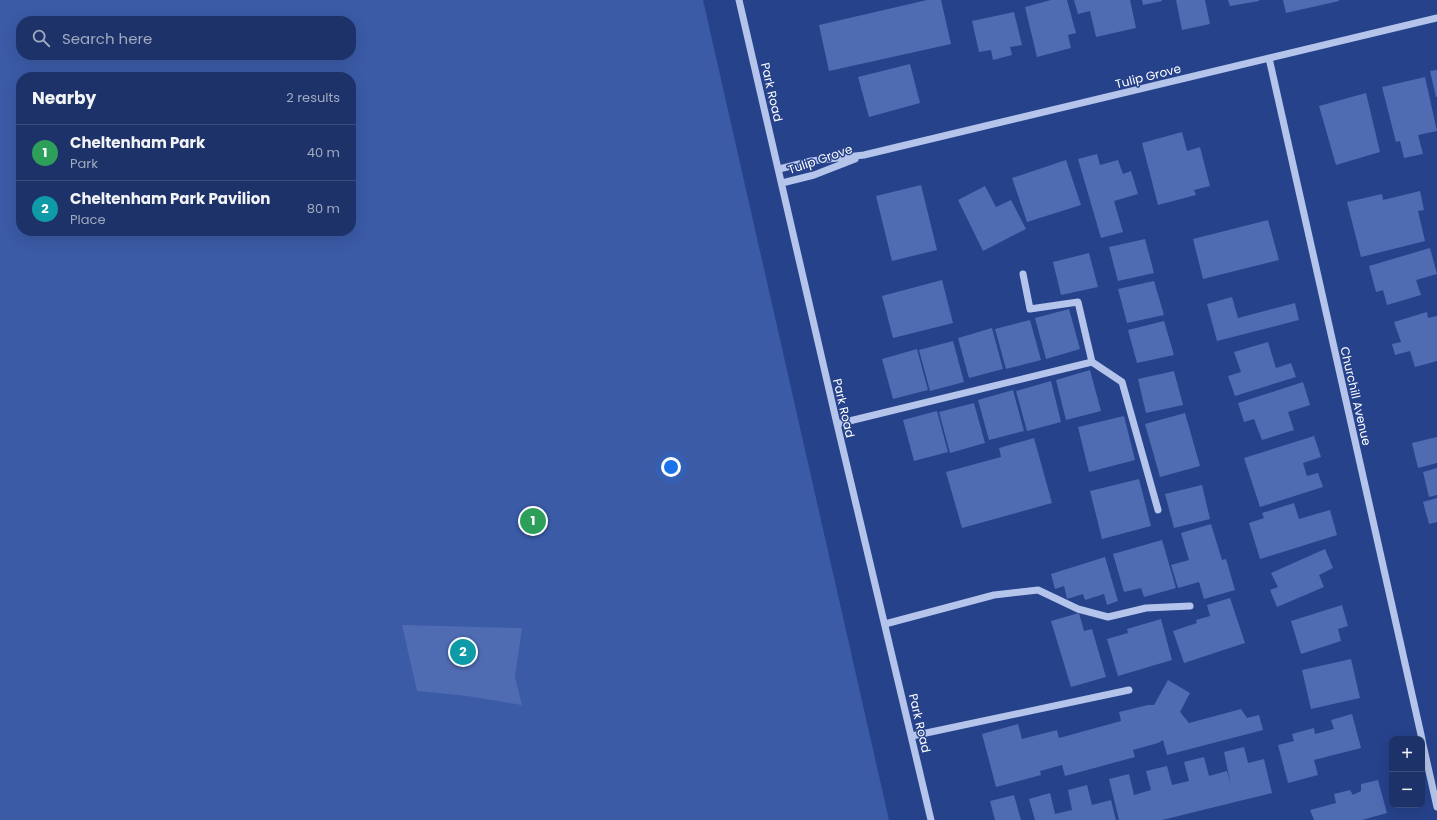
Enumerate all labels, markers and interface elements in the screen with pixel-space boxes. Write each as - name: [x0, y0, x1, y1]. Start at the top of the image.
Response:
- search box: [16, 16, 356, 60]
- icon: search: [30, 27, 52, 49]
- text: Search here: [62, 28, 152, 49]
- street label: Tulip Grove: [1113, 60, 1183, 92]
- street label: Park Road: [757, 61, 787, 123]
- text: Nearby: [32, 86, 96, 110]
- text: 2 results: [286, 88, 340, 107]
- text: Cheltenham Park: [70, 132, 205, 153]
- street label: Tulip Grove: [786, 140, 854, 178]
- text: 1: [43, 143, 47, 162]
- text: 40 m: [307, 143, 340, 162]
- text: Park: [70, 154, 98, 173]
- text: Cheltenham Park Pavilion: [70, 188, 270, 209]
- text: 2: [41, 199, 49, 218]
- text: 80 m: [307, 199, 340, 218]
- text: Place: [70, 210, 105, 229]
- street label: Churchill Avenue: [1336, 345, 1376, 447]
- street label: Park Road: [829, 377, 859, 439]
- your location: [661, 457, 681, 477]
- pin: 1: [520, 506, 546, 536]
- pin: 2: [450, 637, 476, 667]
- street label: Park Road: [905, 692, 935, 754]
- map controls: [1389, 736, 1425, 808]
- button: +: [1389, 736, 1425, 772]
- button: −: [1389, 772, 1425, 808]

